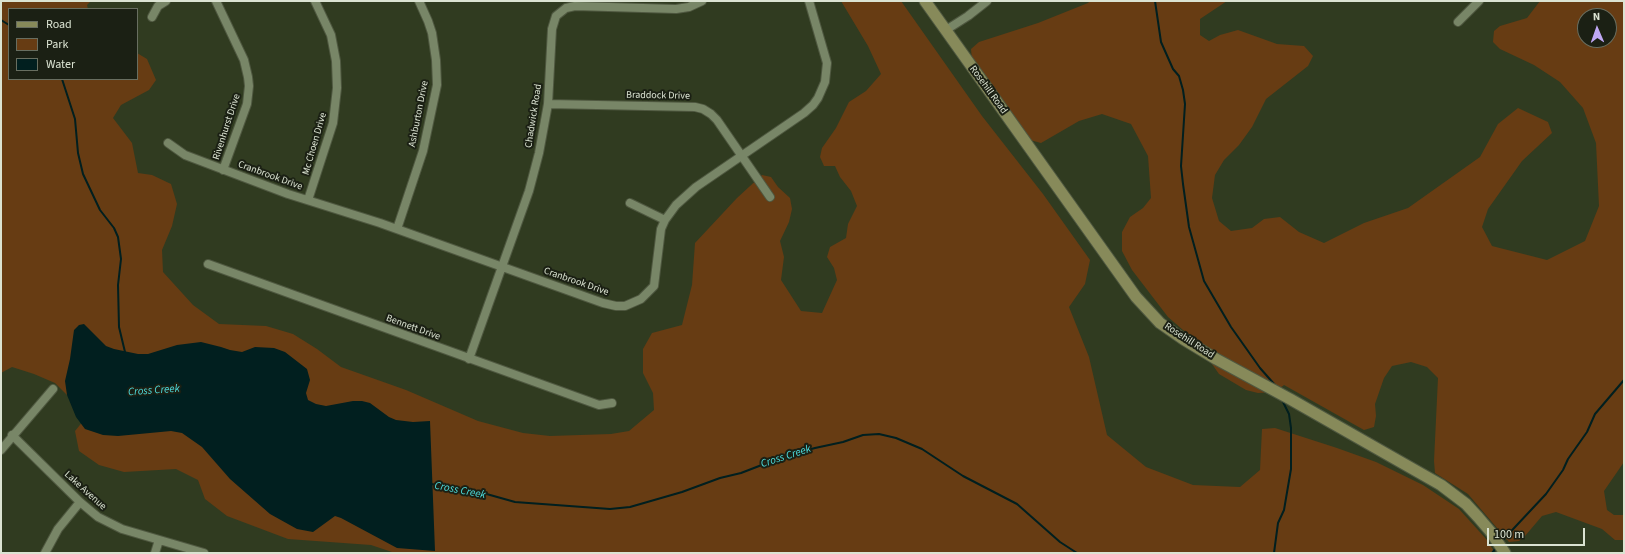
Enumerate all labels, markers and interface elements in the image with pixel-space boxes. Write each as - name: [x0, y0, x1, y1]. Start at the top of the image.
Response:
- legend: [8, 8, 138, 80]
- north arrow: [1577, 8, 1617, 48]
- text: N: [1593, 9, 1601, 24]
- text: Road: [46, 16, 72, 33]
- text: Park: [46, 36, 68, 53]
- text: Water: [46, 56, 75, 73]
- street label: Rosehill Road: [967, 64, 1009, 116]
- street label: Ashburton Drive: [407, 80, 431, 148]
- street label: Chadwick Road: [523, 83, 545, 149]
- street label: Braddock Drive: [626, 89, 690, 103]
- street label: Rivenhurst Drive: [211, 93, 243, 161]
- street label: Mc Choen Drive: [300, 111, 330, 177]
- street label: Cranbrook Drive: [236, 159, 304, 193]
- street label: Cranbrook Drive: [542, 265, 610, 299]
- street label: Bennett Drive: [384, 313, 442, 343]
- street label: Rosehill Road: [1162, 321, 1216, 361]
- water label: Cross Creek: [128, 383, 180, 399]
- water label: Cross Creek: [759, 443, 813, 471]
- street label: Lake Avenue: [61, 469, 109, 513]
- water label: Cross Creek: [433, 480, 487, 502]
- scale bar: [1489, 520, 1587, 546]
- text: 100 m: [1494, 526, 1524, 543]

